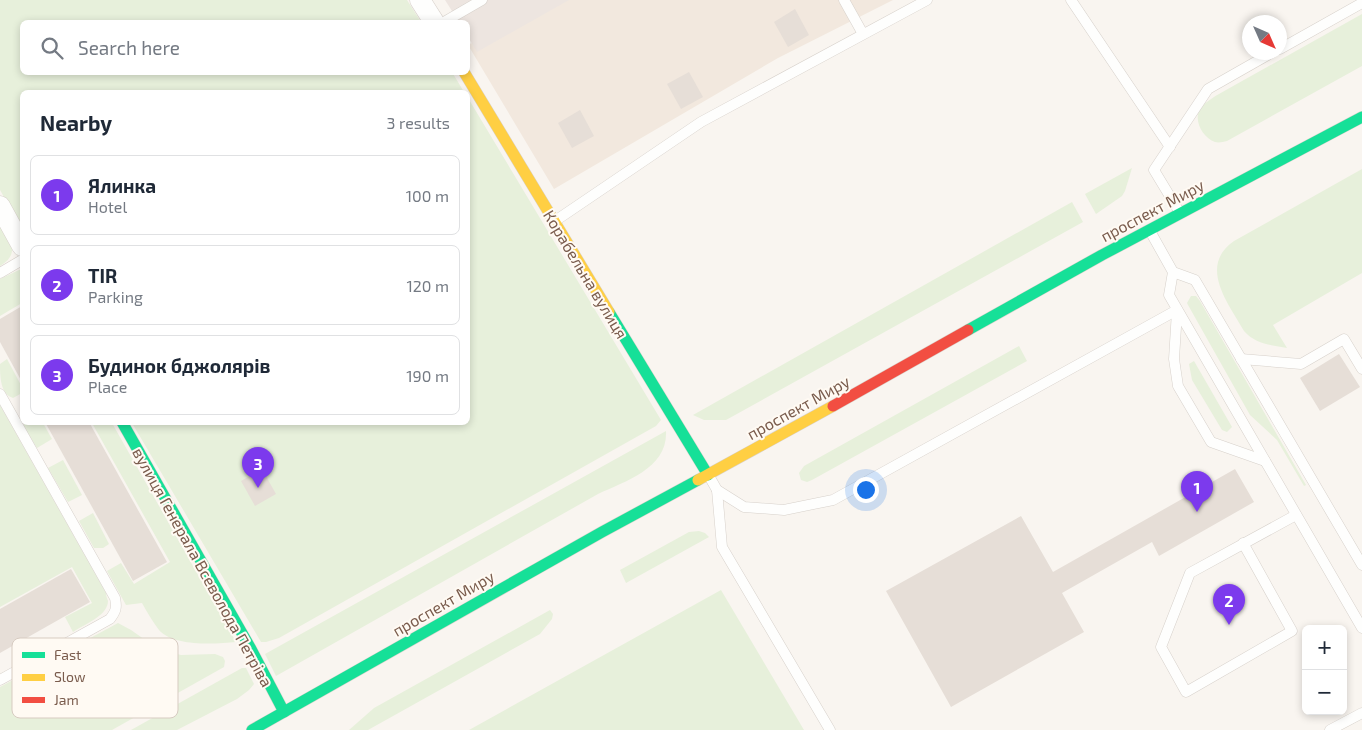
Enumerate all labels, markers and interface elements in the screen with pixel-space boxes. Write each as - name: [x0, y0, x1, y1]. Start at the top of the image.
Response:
- north arrow: [1242, 15, 1287, 60]
- search box: [20, 20, 470, 75]
- icon: search: [38, 34, 66, 62]
- text: Search here: [78, 36, 180, 59]
- text: Nearby: [40, 110, 112, 135]
- text: 3 results: [387, 113, 450, 132]
- text: Ялинка: [88, 174, 156, 197]
- street label: проспект Миру: [1097, 174, 1208, 246]
- text: 1: [54, 186, 60, 205]
- text: 100 m: [406, 186, 449, 205]
- text: Hotel: [88, 197, 127, 216]
- street label: Корабельна вулиця: [539, 206, 632, 342]
- text: TIR: [88, 264, 117, 287]
- text: 2: [52, 276, 62, 295]
- text: 120 m: [406, 276, 449, 295]
- text: Parking: [88, 287, 143, 306]
- text: Будинок бджолярів: [88, 354, 270, 377]
- text: 3: [52, 366, 62, 385]
- text: 190 m: [406, 366, 449, 385]
- street label: проспект Миру: [743, 371, 854, 444]
- text: Place: [88, 377, 127, 396]
- street label: вулиця Генерала Всеволода Петріва: [128, 444, 277, 690]
- pin: 3: [242, 447, 274, 488]
- pin: 1: [1181, 471, 1213, 512]
- your location: [853, 477, 879, 503]
- street label: проспект Миру: [389, 566, 498, 641]
- pin: 2: [1213, 584, 1245, 625]
- map controls: [1302, 625, 1347, 715]
- button: +: [1302, 625, 1347, 670]
- legend: [12, 638, 178, 718]
- text: Fast: [54, 646, 81, 663]
- text: Slow: [54, 668, 86, 685]
- button: −: [1302, 670, 1347, 715]
- text: Jam: [54, 691, 79, 708]

